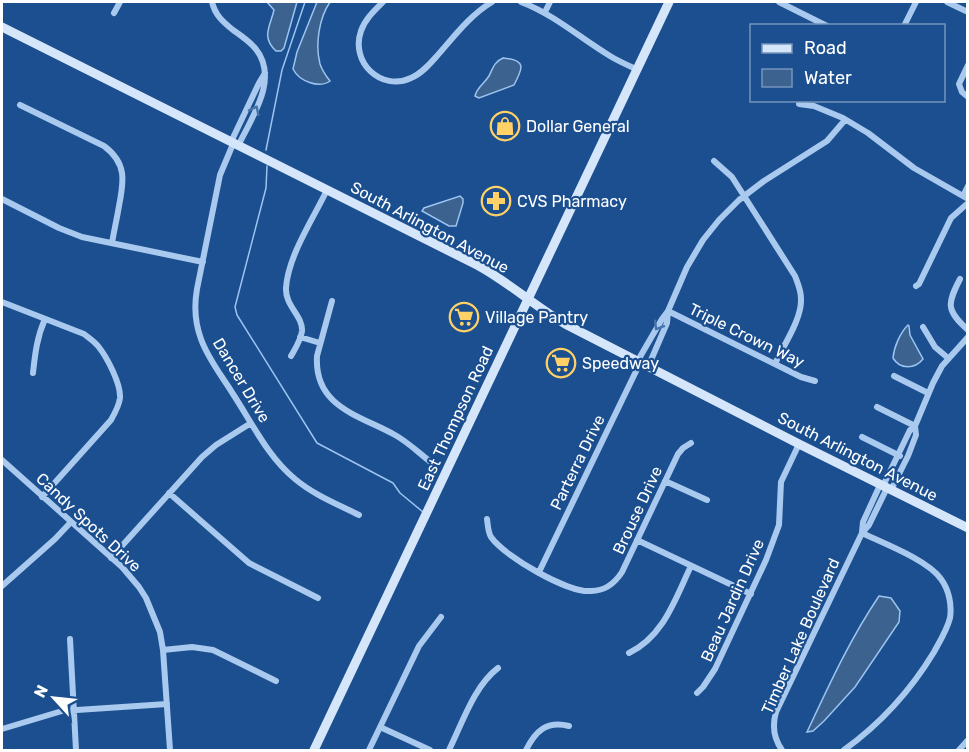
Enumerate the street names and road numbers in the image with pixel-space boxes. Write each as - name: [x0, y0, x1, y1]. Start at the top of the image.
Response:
- street label: South Arlington Avenue: [347, 178, 512, 277]
- street label: Triple Crown Way: [686, 299, 808, 372]
- street label: Dancer Drive: [209, 334, 274, 426]
- street label: East Thompson Road: [414, 343, 497, 493]
- street label: South Arlington Avenue: [775, 408, 941, 505]
- street label: Parterra Drive: [546, 411, 609, 513]
- street label: Brouse Drive: [609, 463, 666, 557]
- street label: Candy Spots Drive: [32, 469, 145, 576]
- street label: Beau Jardin Drive: [697, 536, 768, 665]
- street label: Timber Lake Boulevard: [757, 555, 843, 717]

